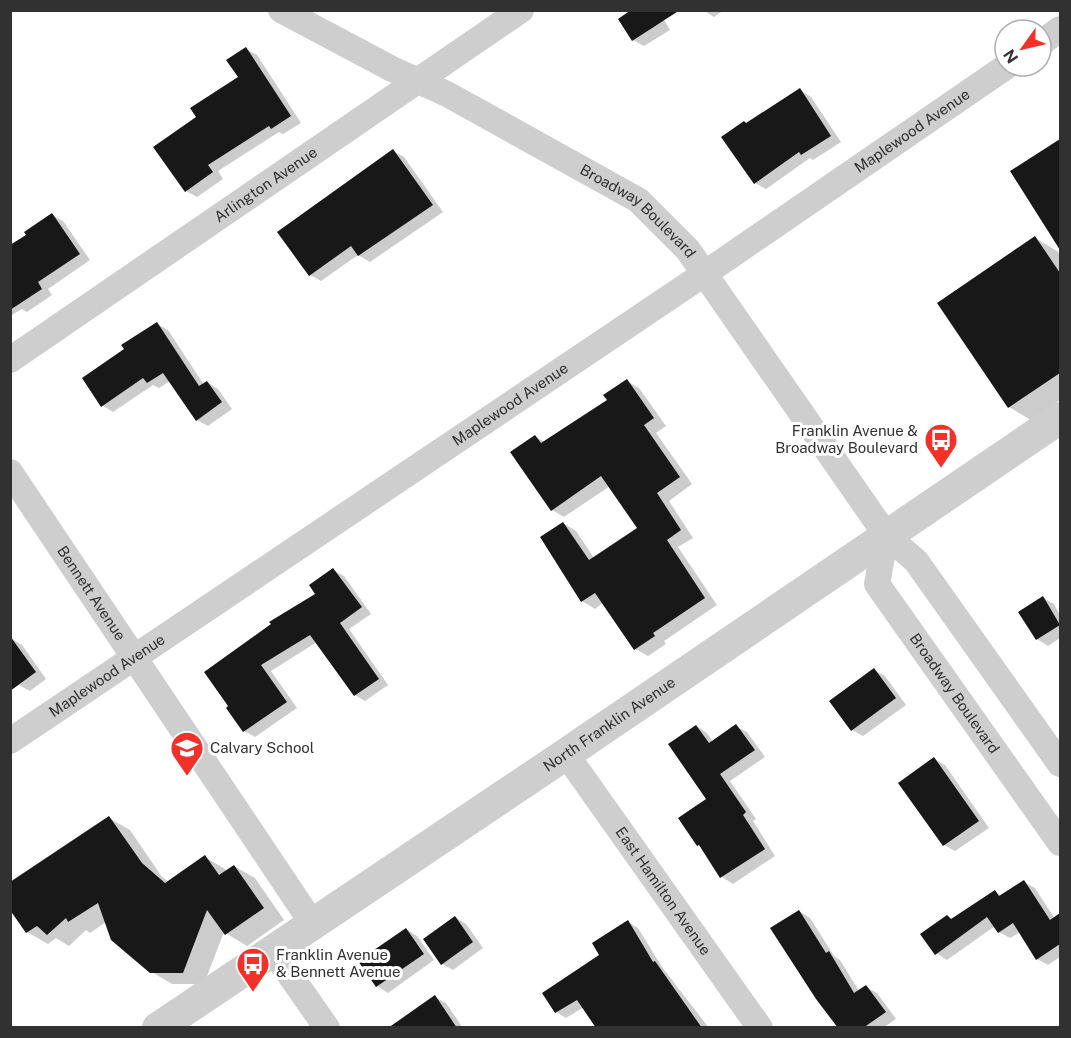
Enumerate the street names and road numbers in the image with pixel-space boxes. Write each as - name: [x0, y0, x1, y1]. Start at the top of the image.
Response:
- street label: Maplewood Avenue: [851, 85, 973, 176]
- street label: Arlington Avenue: [211, 143, 320, 226]
- street label: Broadway Boulevard: [577, 161, 700, 260]
- street label: Maplewood Avenue: [449, 359, 571, 449]
- street label: Bennett Avenue: [54, 543, 129, 644]
- street label: Maplewood Avenue: [46, 630, 168, 720]
- street label: Broadway Boulevard: [907, 630, 1003, 757]
- street label: North Franklin Avenue: [540, 673, 678, 775]
- street label: East Hamilton Avenue: [612, 824, 715, 958]

